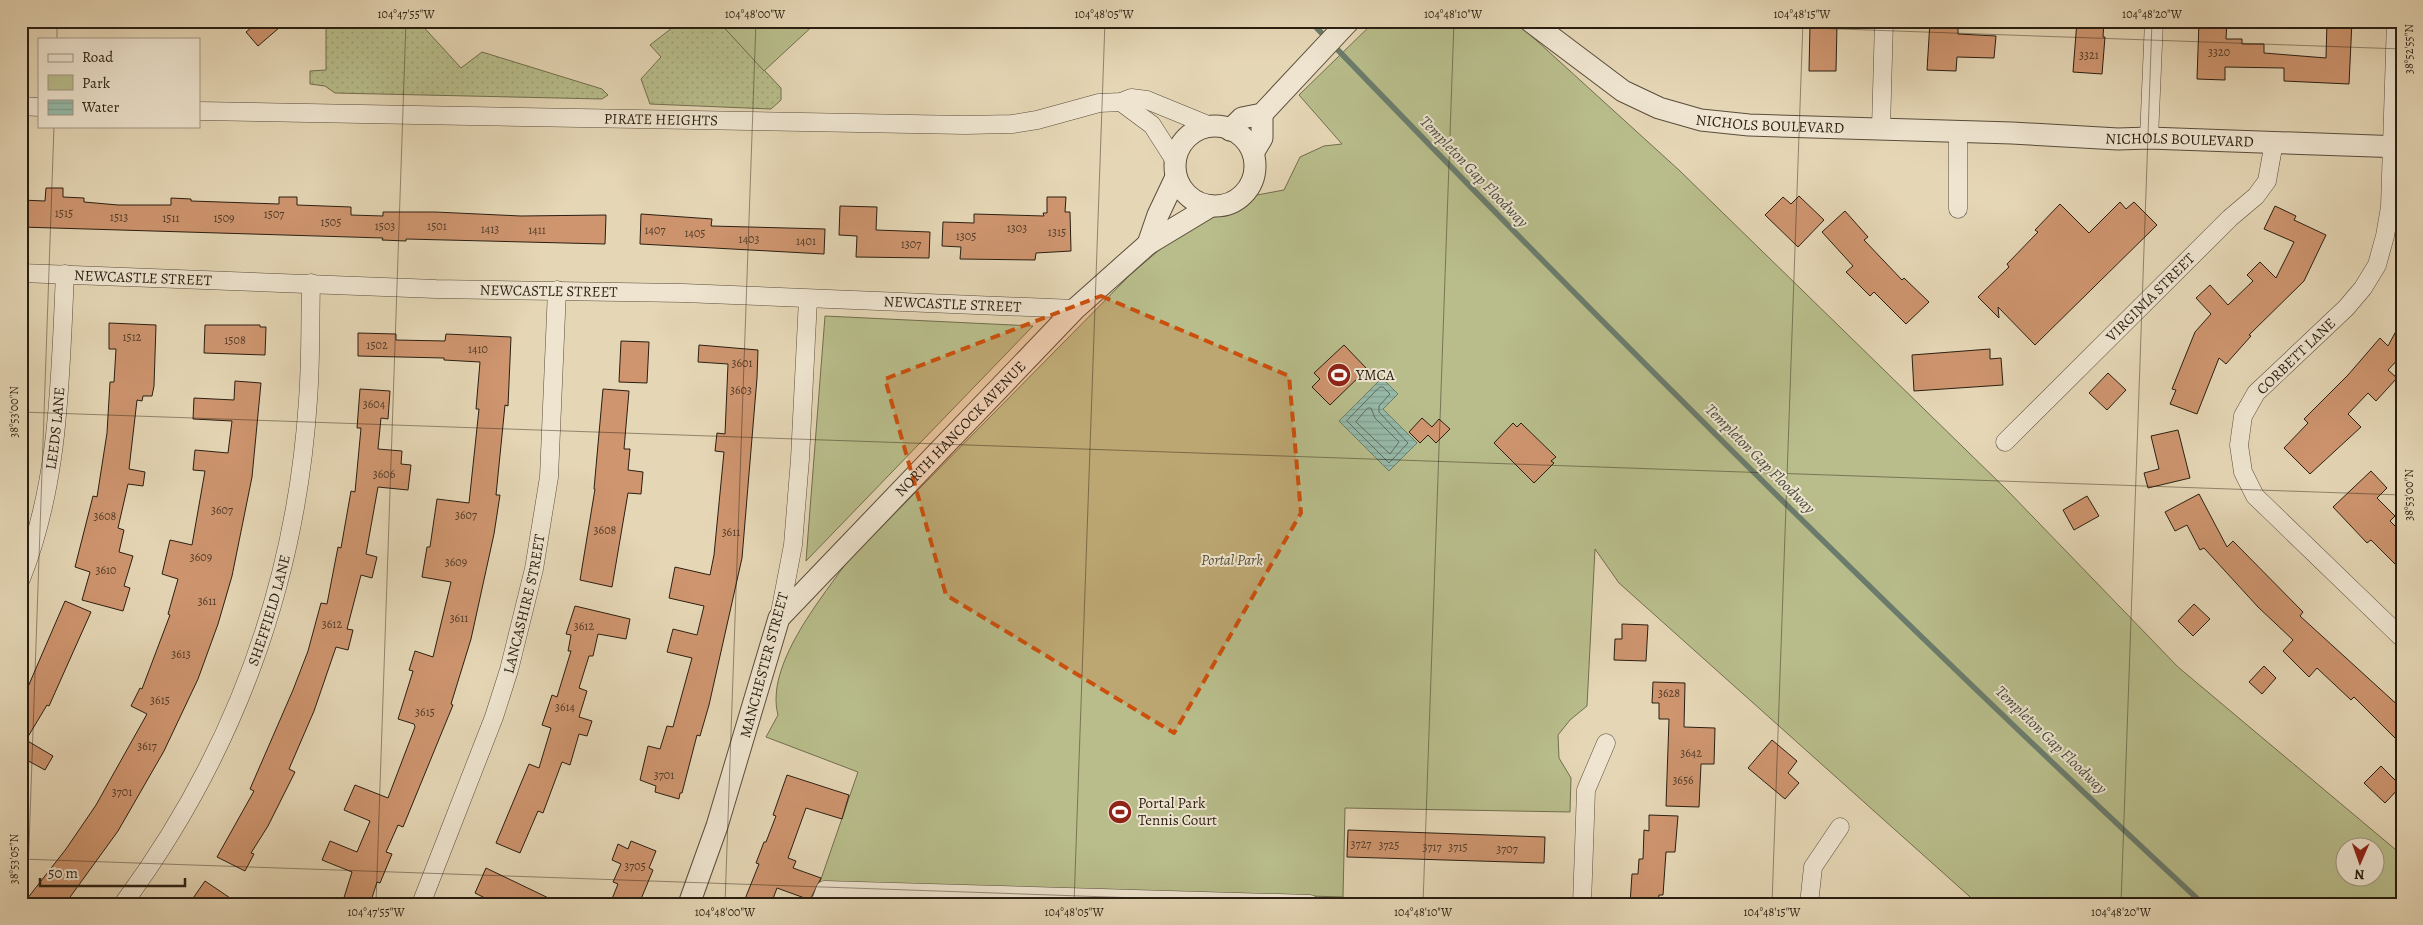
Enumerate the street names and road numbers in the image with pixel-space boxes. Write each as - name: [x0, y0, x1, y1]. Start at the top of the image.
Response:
- street label: PIRATE HEIGHTS: [604, 108, 718, 130]
- street label: NICHOLS BOULEVARD: [1695, 110, 1844, 138]
- street label: NICHOLS BOULEVARD: [2105, 128, 2254, 152]
- street label: VIRGINIA STREET: [2101, 248, 2200, 347]
- street label: NEWCASTLE STREET: [74, 265, 213, 290]
- street label: NEWCASTLE STREET: [480, 280, 619, 302]
- street label: NEWCASTLE STREET: [883, 291, 1023, 317]
- street label: CORBETT LANE: [2252, 313, 2340, 399]
- street label: NORTH HANCOCK AVENUE: [890, 356, 1030, 501]
- street label: LEEDS LANE: [40, 386, 69, 471]
- street label: LANCASHIRE STREET: [498, 532, 550, 676]
- street label: SHEFFIELD LANE: [243, 553, 295, 669]
- street label: MANCHESTER STREET: [735, 589, 793, 740]

